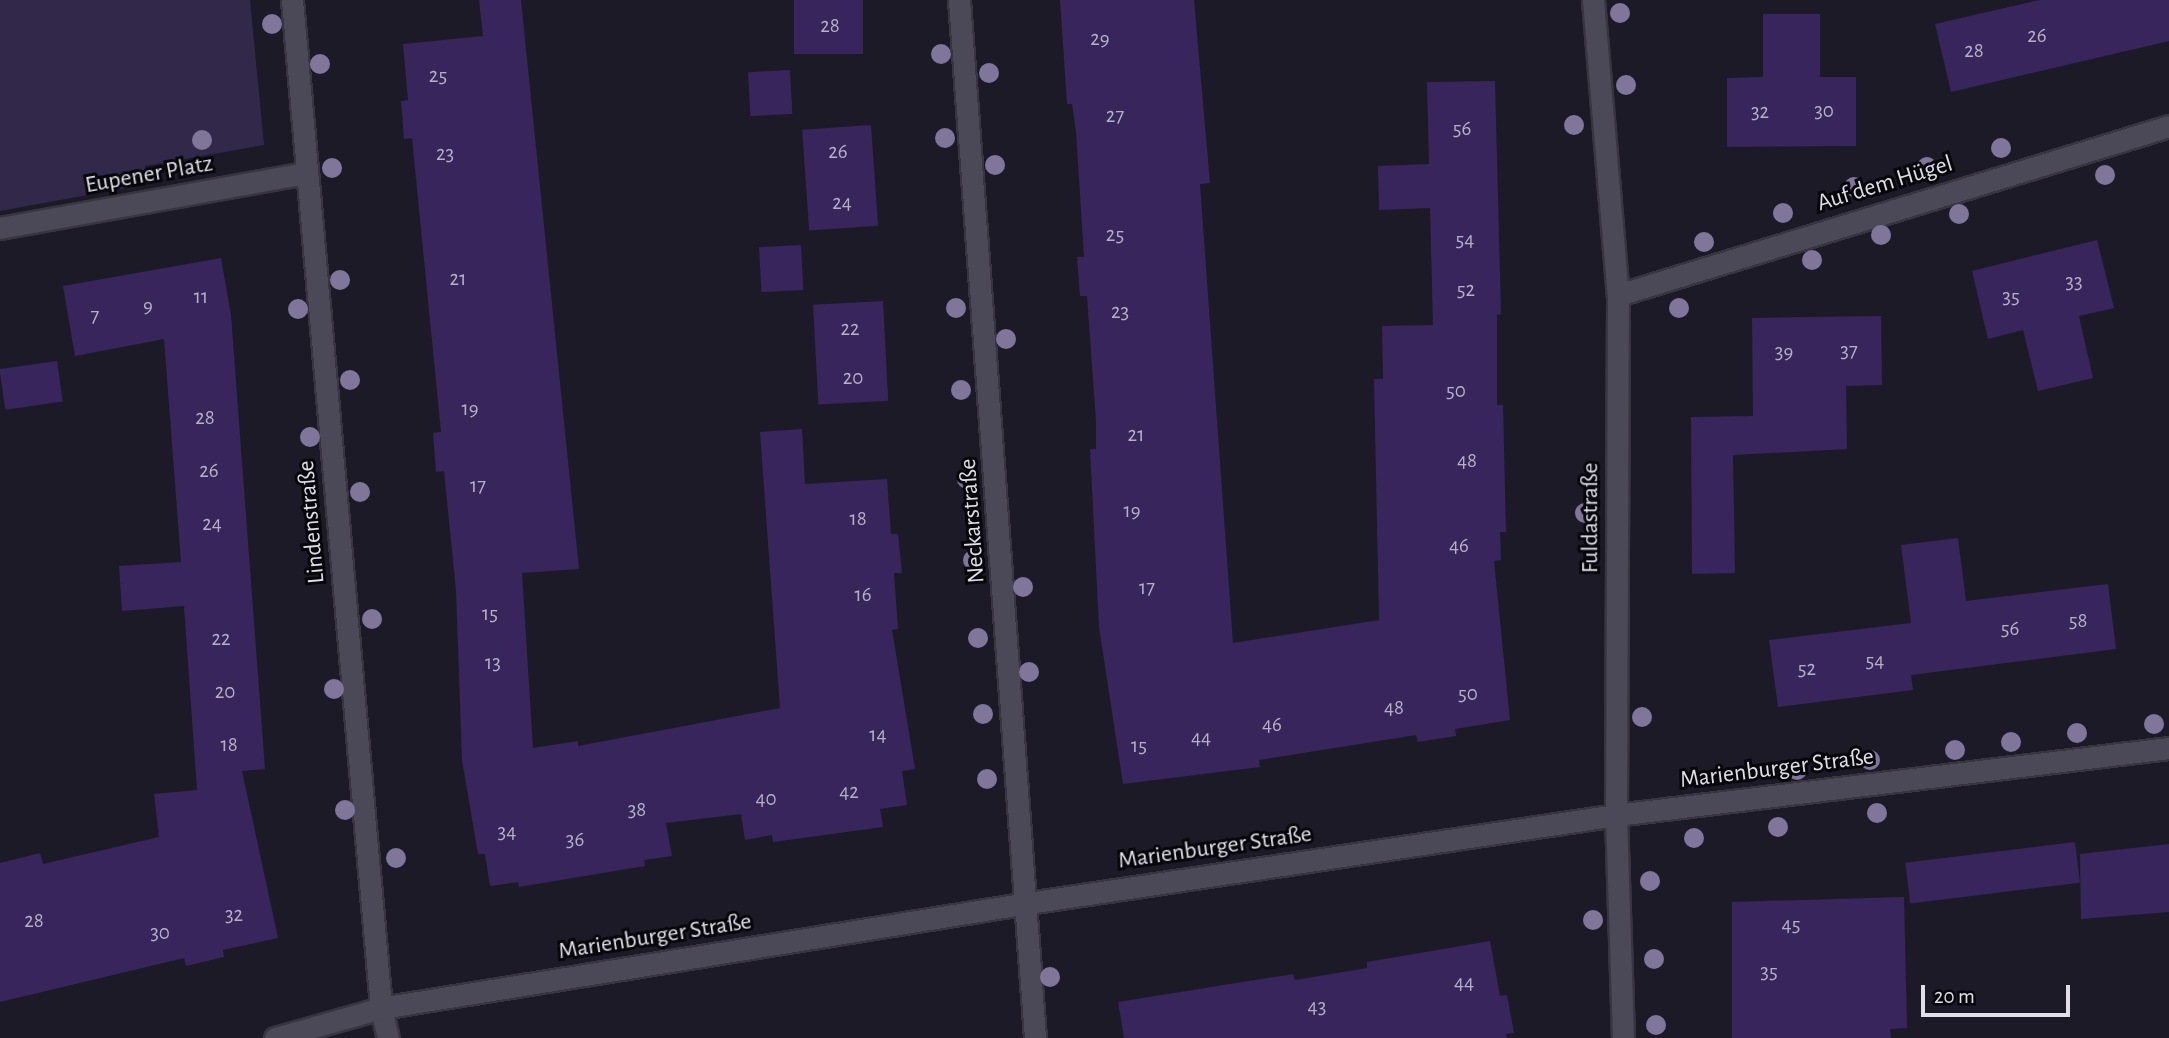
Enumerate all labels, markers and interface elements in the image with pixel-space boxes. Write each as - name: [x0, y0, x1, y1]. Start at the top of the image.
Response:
- house number: 28: [820, 13, 840, 39]
- house number: 26: [2027, 23, 2047, 49]
- house number: 29: [1090, 26, 1110, 52]
- house number: 28: [1964, 38, 1984, 64]
- house number: 25: [429, 63, 447, 89]
- house number: 30: [1814, 98, 1834, 124]
- house number: 32: [1751, 99, 1769, 125]
- house number: 27: [1106, 103, 1124, 129]
- house number: 56: [1453, 116, 1471, 142]
- house number: 26: [828, 139, 848, 165]
- house number: 23: [436, 141, 454, 167]
- street label: Eupener Platz: [83, 150, 215, 200]
- street label: Auf dem Hügel: [1814, 150, 1956, 218]
- house number: 24: [832, 190, 852, 216]
- house number: 25: [1106, 222, 1124, 248]
- house number: 54: [1456, 227, 1474, 253]
- house number: 21: [450, 266, 466, 292]
- house number: 33: [2065, 269, 2083, 295]
- house number: 52: [1457, 277, 1475, 303]
- house number: 11: [194, 284, 208, 310]
- house number: 35: [2002, 284, 2020, 310]
- house number: 9: [143, 293, 153, 319]
- house number: 23: [1111, 299, 1129, 325]
- house number: 7: [91, 303, 99, 329]
- house number: 22: [840, 316, 860, 342]
- house number: 37: [1840, 338, 1858, 364]
- house number: 39: [1775, 339, 1793, 365]
- house number: 20: [843, 365, 863, 391]
- house number: 50: [1446, 378, 1466, 404]
- house number: 19: [461, 396, 479, 422]
- house number: 28: [195, 405, 215, 431]
- house number: 21: [1128, 422, 1144, 448]
- house number: 48: [1457, 448, 1477, 474]
- house number: 26: [199, 458, 219, 484]
- street label: Neckarstraße: [954, 458, 992, 584]
- street label: Lindenstraße: [292, 459, 332, 585]
- street label: Fuldastraße: [1577, 463, 1605, 573]
- house number: 17: [470, 473, 486, 499]
- house number: 19: [1123, 498, 1141, 524]
- house number: 18: [849, 506, 867, 532]
- house number: 24: [202, 511, 222, 537]
- house number: 46: [1449, 533, 1469, 559]
- house number: 17: [1139, 575, 1155, 601]
- house number: 16: [854, 582, 872, 608]
- house number: 15: [482, 601, 498, 627]
- house number: 58: [2069, 608, 2087, 634]
- house number: 56: [2001, 616, 2019, 642]
- house number: 22: [211, 626, 231, 652]
- house number: 54: [1866, 648, 1884, 674]
- house number: 13: [485, 650, 501, 676]
- house number: 52: [1798, 656, 1816, 682]
- house number: 20: [215, 679, 235, 705]
- house number: 50: [1458, 681, 1478, 707]
- house number: 48: [1384, 695, 1404, 721]
- house number: 46: [1262, 712, 1282, 738]
- house number: 14: [869, 722, 887, 748]
- house number: 44: [1191, 725, 1211, 751]
- house number: 18: [220, 732, 238, 758]
- house number: 15: [1131, 733, 1147, 759]
- street label: Marienburger Straße: [1678, 743, 1876, 795]
- house number: 42: [839, 779, 859, 805]
- house number: 40: [755, 786, 777, 812]
- house number: 38: [628, 797, 646, 823]
- house number: 34: [498, 819, 516, 845]
- street label: Marienburger Straße: [1116, 820, 1314, 876]
- house number: 36: [566, 827, 584, 853]
- house number: 32: [225, 902, 243, 928]
- house number: 28: [24, 908, 44, 934]
- street label: Marienburger Straße: [556, 908, 754, 966]
- house number: 45: [1782, 912, 1800, 938]
- house number: 30: [150, 920, 170, 946]
- house number: 35: [1760, 959, 1778, 985]
- house number: 44: [1454, 970, 1474, 996]
- scale bar: [1924, 972, 2073, 1016]
- text: 20 m: [1934, 986, 1975, 1007]
- house number: 43: [1308, 994, 1326, 1020]

